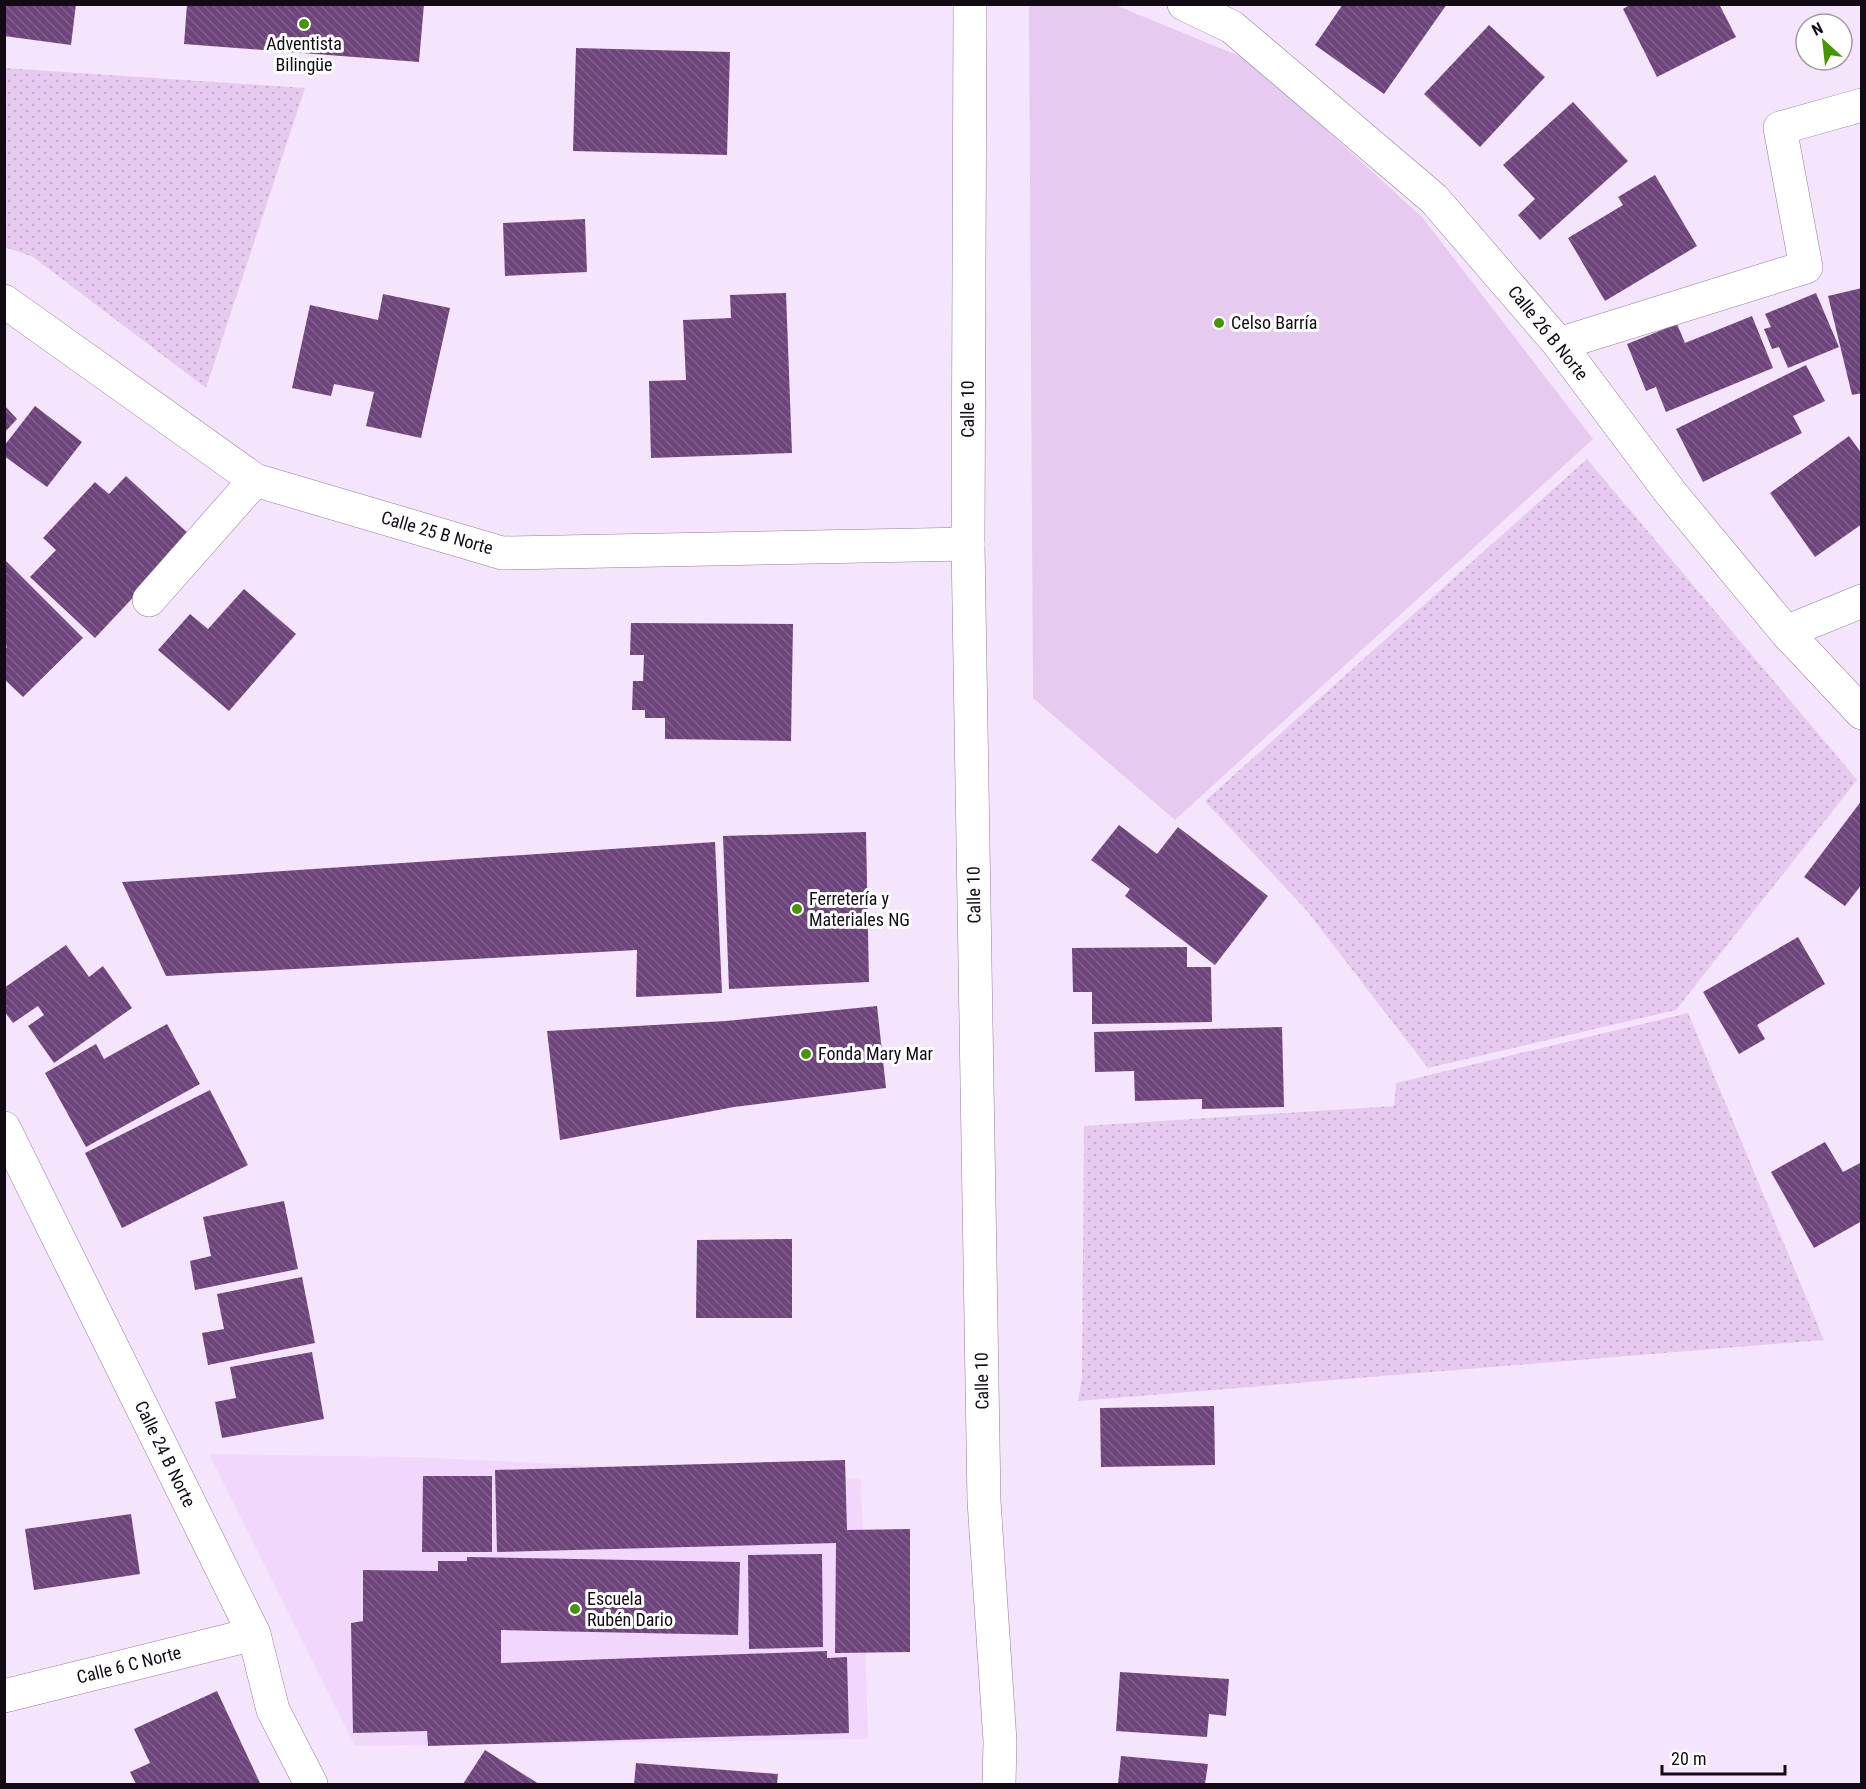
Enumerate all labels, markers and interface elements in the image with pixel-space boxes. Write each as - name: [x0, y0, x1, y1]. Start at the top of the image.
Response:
- north arrow: [1794, 12, 1854, 72]
- marker: Adventista Bilingüe: [297, 17, 311, 31]
- text: N: [1809, 18, 1826, 40]
- place label: Adventista Bilingüe: [266, 33, 342, 75]
- street label: Calle 26 B Norte: [1504, 281, 1593, 384]
- place label: Celso Barría: [1231, 312, 1317, 333]
- marker: Celso Barría: [1212, 316, 1226, 330]
- street label: Calle 10: [957, 380, 978, 438]
- street label: Calle 25 B Norte: [379, 507, 495, 559]
- street label: Calle 10: [963, 866, 984, 924]
- place label: Ferretería y Materiales NG: [809, 888, 910, 930]
- marker: Ferretería y Materiales NG: [790, 902, 804, 916]
- place label: Fonda Mary Mar: [818, 1043, 934, 1064]
- marker: Fonda Mary Mar: [799, 1047, 813, 1061]
- street label: Calle 10: [971, 1352, 992, 1410]
- street label: Calle 24 B Norte: [131, 1397, 200, 1510]
- place label: Escuela Rubén Dario: [587, 1588, 673, 1630]
- marker: Escuela Rubén Dario: [568, 1602, 582, 1616]
- street label: Calle 6 C Norte: [74, 1641, 183, 1688]
- scale bar: [1662, 1738, 1785, 1776]
- text: 20 m: [1671, 1748, 1706, 1769]

